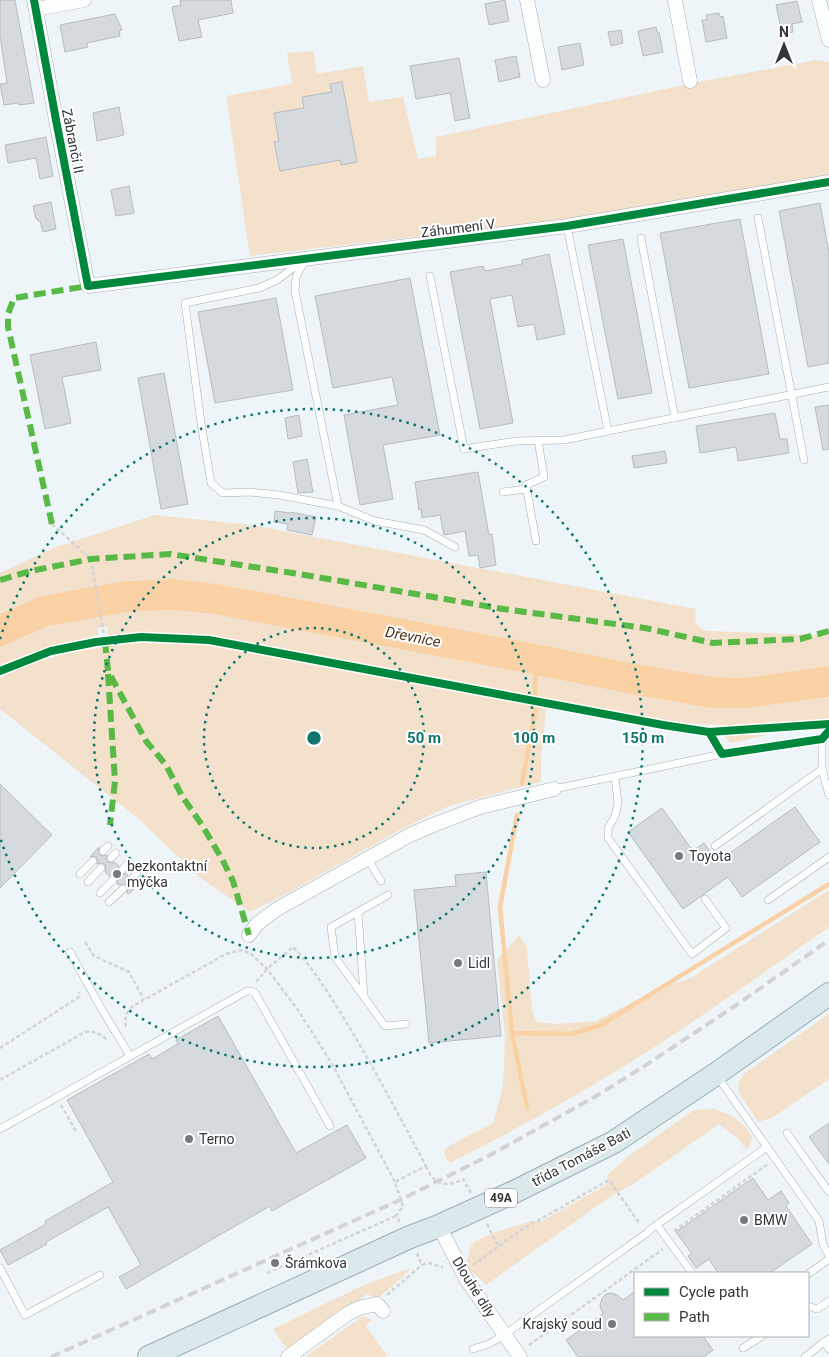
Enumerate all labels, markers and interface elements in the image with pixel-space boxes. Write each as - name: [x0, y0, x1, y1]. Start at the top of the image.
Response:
- north arrow: [759, 20, 809, 70]
- text: N: [779, 24, 789, 40]
- street label: Zábrančí II: [59, 107, 87, 175]
- street label: Záhumení V: [420, 215, 496, 240]
- water label: Dřevnice: [384, 623, 442, 651]
- centre of rings: [305, 729, 323, 747]
- text: 50 m: [407, 729, 441, 747]
- text: 100 m: [513, 729, 555, 747]
- text: 150 m: [622, 729, 664, 747]
- place label: Toyota: [689, 848, 731, 864]
- marker: Toyota: [673, 850, 685, 862]
- place label: bezkontaktní myčka: [127, 858, 208, 890]
- marker: bezkontaktní myčka: [111, 868, 123, 880]
- place label: Lidl: [468, 955, 490, 971]
- marker: Lidl: [452, 957, 464, 969]
- street label: třída Tomáše Bati: [529, 1124, 633, 1190]
- place label: Terno: [199, 1131, 235, 1147]
- marker: Terno: [183, 1133, 195, 1145]
- road number: 49A: [485, 1188, 517, 1208]
- place label: BMW: [754, 1212, 788, 1228]
- marker: BMW: [738, 1214, 750, 1226]
- place label: Šrámkova: [285, 1254, 347, 1271]
- street label: Dlouhé díly: [449, 1254, 499, 1321]
- marker: Šrámkova: [269, 1257, 281, 1269]
- legend: [634, 1272, 809, 1337]
- text: Cycle path: [679, 1283, 749, 1301]
- text: Path: [679, 1308, 710, 1326]
- place label: Krajský soud: [523, 1316, 602, 1332]
- marker: Krajský soud: [606, 1318, 618, 1330]

